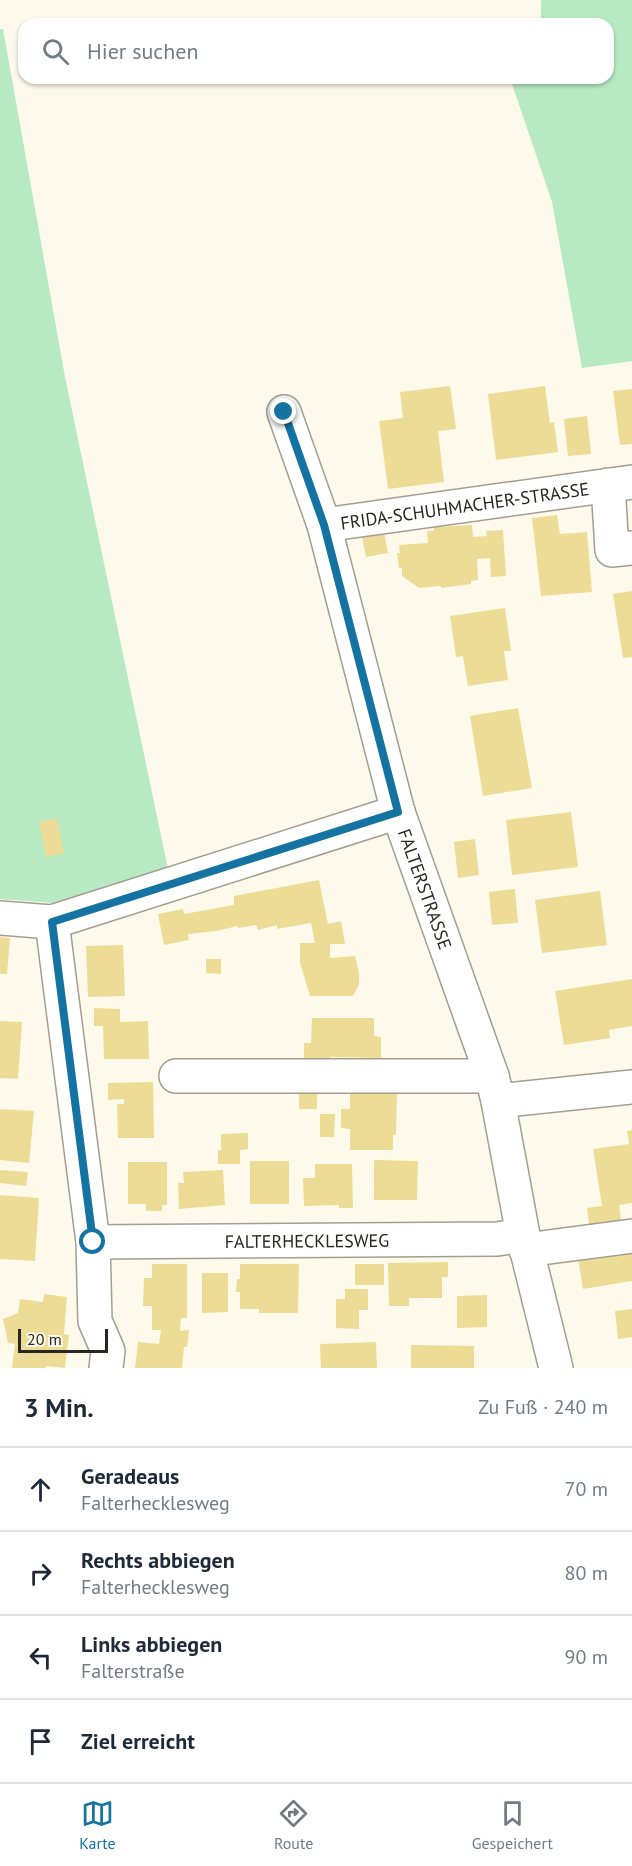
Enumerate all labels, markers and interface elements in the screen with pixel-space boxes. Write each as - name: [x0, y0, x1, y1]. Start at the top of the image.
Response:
- search box: [18, 18, 614, 84]
- icon: search: [39, 35, 72, 68]
- text: Hier suchen: [87, 37, 199, 65]
- route end: [270, 398, 296, 424]
- street label: FRIDA-SCHUHMACHER-STRASSE: [339, 477, 590, 534]
- street label: FALTERSTRASSE: [393, 826, 457, 952]
- route start: [79, 1228, 105, 1254]
- street label: FALTERHECKLESWEG: [225, 1228, 389, 1253]
- scale bar: [18, 1326, 108, 1354]
- text: 20 m: [27, 1329, 62, 1349]
- text: 3 Min.: [24, 1391, 94, 1424]
- text: Zu Fuß · 240 m: [478, 1394, 608, 1420]
- text: Geradeaus: [81, 1462, 179, 1490]
- icon: ahead: [24, 1473, 57, 1506]
- text: 70 m: [565, 1476, 608, 1502]
- text: Falterhecklesweg: [81, 1490, 230, 1516]
- text: Rechts abbiegen: [81, 1546, 235, 1574]
- icon: right: [24, 1557, 57, 1590]
- text: 80 m: [565, 1560, 608, 1586]
- text: Falterhecklesweg: [81, 1574, 230, 1600]
- text: Links abbiegen: [81, 1630, 222, 1658]
- icon: left: [24, 1641, 57, 1674]
- text: 90 m: [565, 1644, 608, 1670]
- text: Falterstraße: [81, 1658, 185, 1684]
- icon: arrive: [24, 1725, 57, 1758]
- text: Ziel erreicht: [81, 1727, 195, 1755]
- tab: Karte: [79, 1797, 116, 1853]
- tab: Route: [274, 1797, 313, 1853]
- tab: Gespeichert: [472, 1797, 553, 1853]

